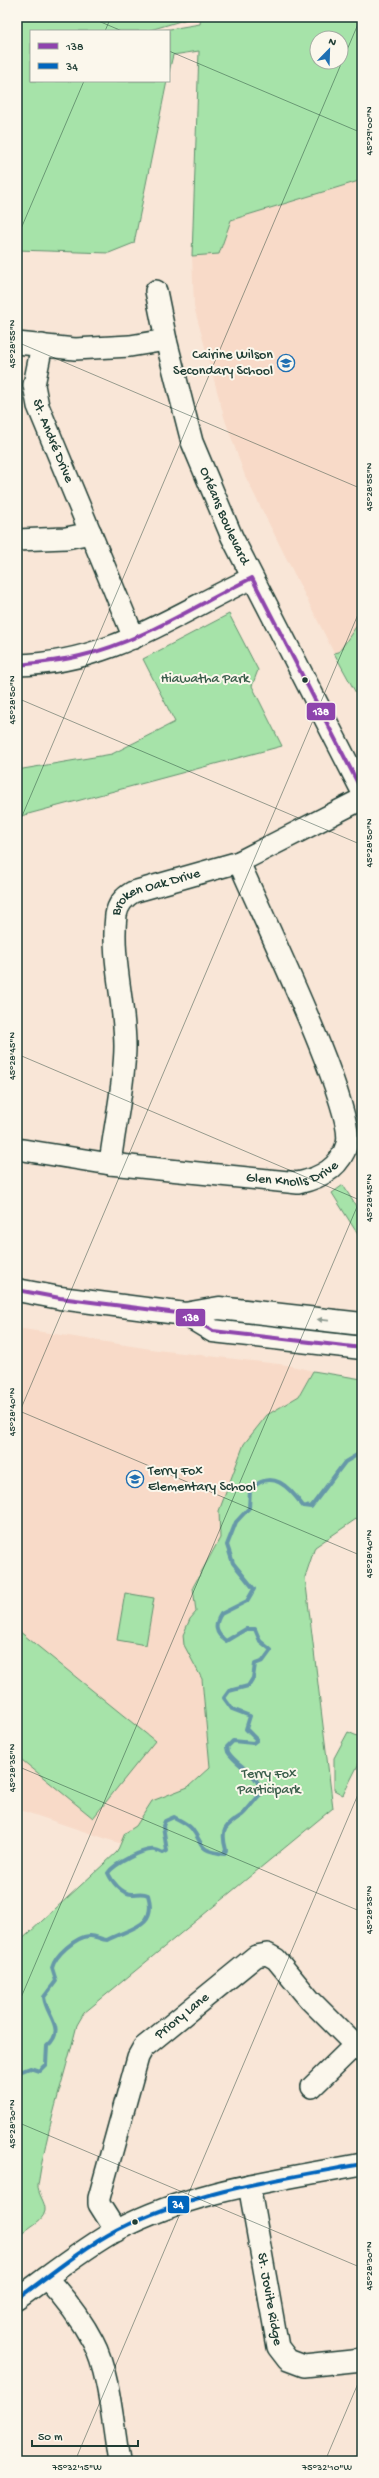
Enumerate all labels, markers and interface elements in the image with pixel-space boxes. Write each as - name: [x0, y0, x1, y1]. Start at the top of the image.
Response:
- legend: [30, 30, 170, 82]
- north arrow: [309, 30, 349, 70]
- text: N: [326, 36, 338, 50]
- text: 138: [65, 41, 84, 55]
- text: 34: [65, 61, 78, 75]
- text: 45°29'00"N: [364, 106, 376, 155]
- text: 45°28'55"N: [7, 319, 19, 368]
- place label: Cairine Wilson Secondary School: [173, 347, 273, 380]
- school or university icon: Cairine Wilson Secondary School: [276, 353, 296, 373]
- street label: St. André Drive: [28, 398, 78, 486]
- text: 45°28'55"N: [364, 462, 376, 511]
- street label: Orléans Boulevard: [195, 465, 254, 569]
- park label: Hiawatha Park: [161, 671, 251, 688]
- text: 45°28'50"N: [7, 675, 19, 725]
- unlabelled marker: [300, 675, 310, 685]
- line badge: 138: [306, 702, 336, 721]
- text: 138: [312, 707, 329, 719]
- text: 45°28'50"N: [364, 818, 376, 868]
- street label: Broken Oak Drive: [107, 865, 203, 918]
- text: 45°28'45"N: [7, 1031, 19, 1080]
- street label: Glen Knolls Drive: [245, 1157, 343, 1192]
- text: 45°28'45"N: [364, 1173, 376, 1222]
- line badge: 138: [175, 1308, 206, 1327]
- text: 138: [182, 1313, 199, 1325]
- one-way arrow: [317, 1317, 329, 1323]
- text: 45°28'40"N: [7, 1387, 19, 1436]
- place label: Terry Fox Elementary School: [147, 1463, 256, 1496]
- school or university icon: Terry Fox Elementary School: [125, 1469, 145, 1489]
- text: 45°28'40"N: [364, 1529, 376, 1578]
- text: 45°28'35"N: [7, 1743, 19, 1792]
- park label: Terry Fox Participark: [237, 1766, 302, 1799]
- text: 45°28'35"N: [364, 1885, 376, 1934]
- street label: Priory Lane: [151, 1989, 213, 2044]
- text: 45°28'30"N: [7, 2099, 19, 2148]
- line badge: 34: [167, 2195, 190, 2214]
- text: 34: [172, 2200, 184, 2212]
- unlabelled marker: [130, 2217, 140, 2227]
- text: 45°28'30"N: [364, 2241, 376, 2290]
- street label: St. Jovite Ridge: [253, 2251, 286, 2348]
- scale bar: [32, 2422, 138, 2448]
- text: 50 m: [38, 2431, 63, 2445]
- text: 75°32'15"W: [51, 2462, 102, 2474]
- text: 75°32'10"W: [301, 2462, 352, 2474]

